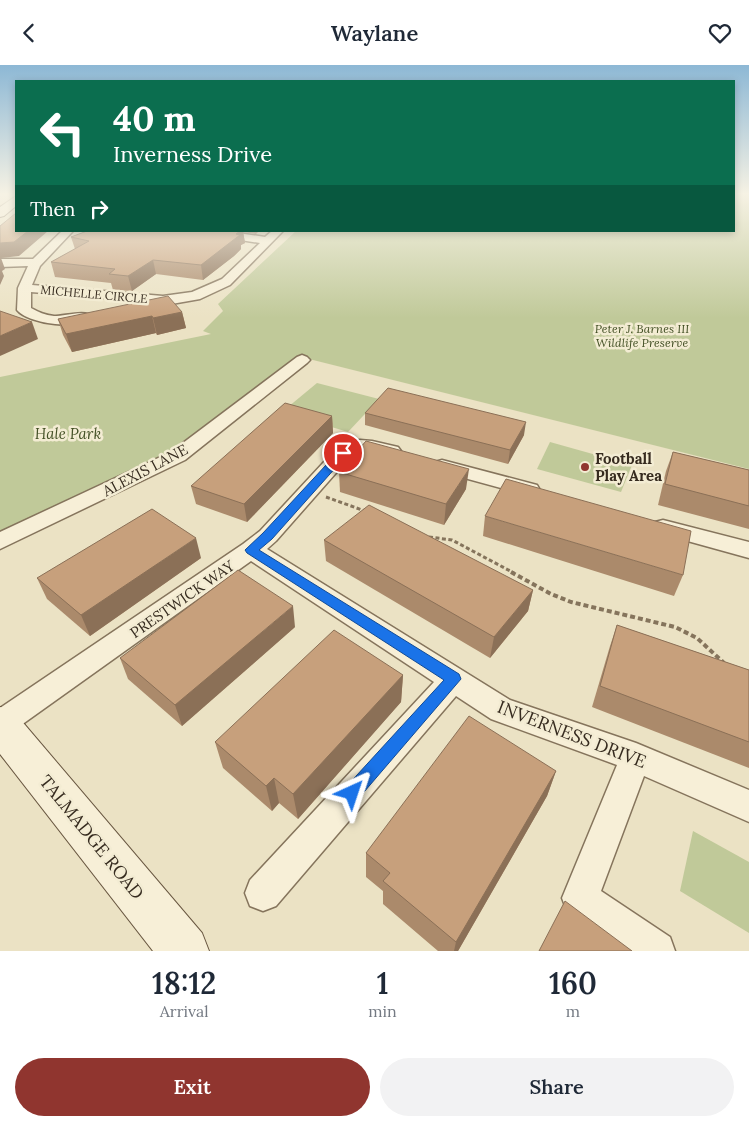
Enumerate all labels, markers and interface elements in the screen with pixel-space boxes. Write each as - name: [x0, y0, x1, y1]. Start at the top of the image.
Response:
- icon: back: [15, 19, 43, 47]
- text: Waylane: [331, 19, 418, 47]
- icon: heart: [706, 19, 734, 47]
- text: 40 m: [113, 96, 196, 141]
- icon: left: [30, 100, 95, 165]
- text: Inverness Drive: [113, 140, 272, 168]
- icon: right: [85, 195, 113, 223]
- text: Then: [30, 197, 75, 221]
- street label: MICHELLE CIRCLE: [40, 282, 148, 306]
- park label: Peter J. Barnes III Wildlife Preserve: [595, 321, 689, 350]
- park label: Hale Park: [35, 424, 101, 443]
- pin: [322, 432, 364, 474]
- icon: arrive: [329, 439, 357, 467]
- street label: ALEXIS LANE: [98, 440, 191, 501]
- place label: Football Play Area: [595, 449, 662, 485]
- marker: Football Play Area: [579, 461, 591, 473]
- street label: PRESTWICK WAY: [126, 556, 238, 642]
- street label: INVERNESS DRIVE: [494, 695, 650, 773]
- position arrow: [325, 766, 377, 818]
- street label: TALMADGE ROAD: [35, 770, 149, 904]
- text: 18:12: [152, 964, 216, 1002]
- text: 1: [377, 964, 388, 1002]
- text: 160: [549, 964, 597, 1002]
- text: Arrival: [160, 1001, 209, 1021]
- text: min: [368, 1001, 397, 1021]
- text: m: [566, 1001, 580, 1021]
- button: Exit: [15, 1058, 370, 1116]
- button: Share: [380, 1058, 734, 1116]

